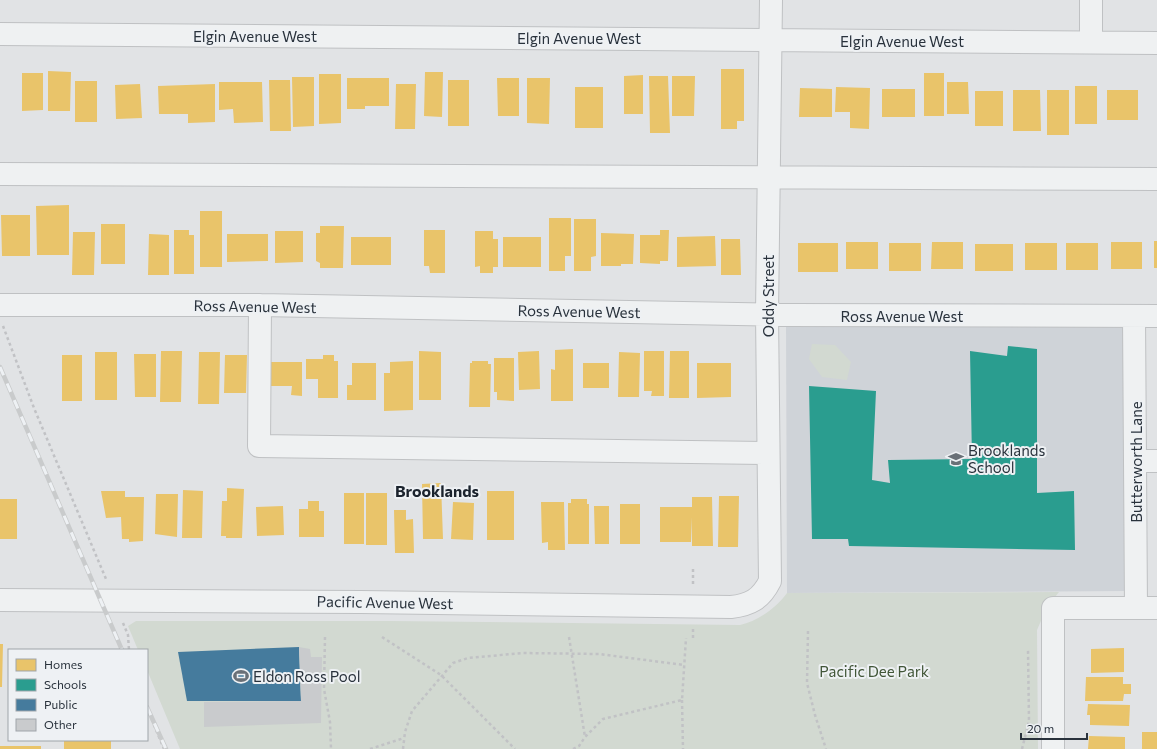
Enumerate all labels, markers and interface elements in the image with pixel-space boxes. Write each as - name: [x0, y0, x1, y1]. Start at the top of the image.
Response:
- street label: Elgin Avenue West: [193, 27, 317, 45]
- street label: Elgin Avenue West: [517, 29, 641, 47]
- street label: Elgin Avenue West: [840, 32, 964, 50]
- street label: Oddy Street: [759, 255, 777, 337]
- street label: Ross Avenue West: [193, 296, 317, 316]
- street label: Ross Avenue West: [517, 301, 641, 321]
- street label: Ross Avenue West: [841, 307, 963, 325]
- street label: Butterworth Lane: [1127, 401, 1145, 523]
- place label: Brooklands School: [968, 441, 1045, 476]
- school or university icon: Brooklands School: [947, 450, 965, 468]
- district label: Brooklands: [395, 481, 479, 500]
- street label: Pacific Avenue West: [317, 592, 453, 612]
- legend: [8, 649, 148, 741]
- text: Homes: [44, 657, 82, 671]
- park label: Pacific Dee Park: [819, 662, 929, 680]
- sports icon: Eldon Ross Pool: [232, 667, 250, 685]
- place label: Eldon Ross Pool: [253, 667, 361, 685]
- text: Schools: [44, 677, 87, 691]
- text: Public: [44, 697, 77, 711]
- scale bar: [1021, 715, 1087, 741]
- text: Other: [44, 717, 77, 731]
- text: 20 m: [1027, 721, 1054, 735]

